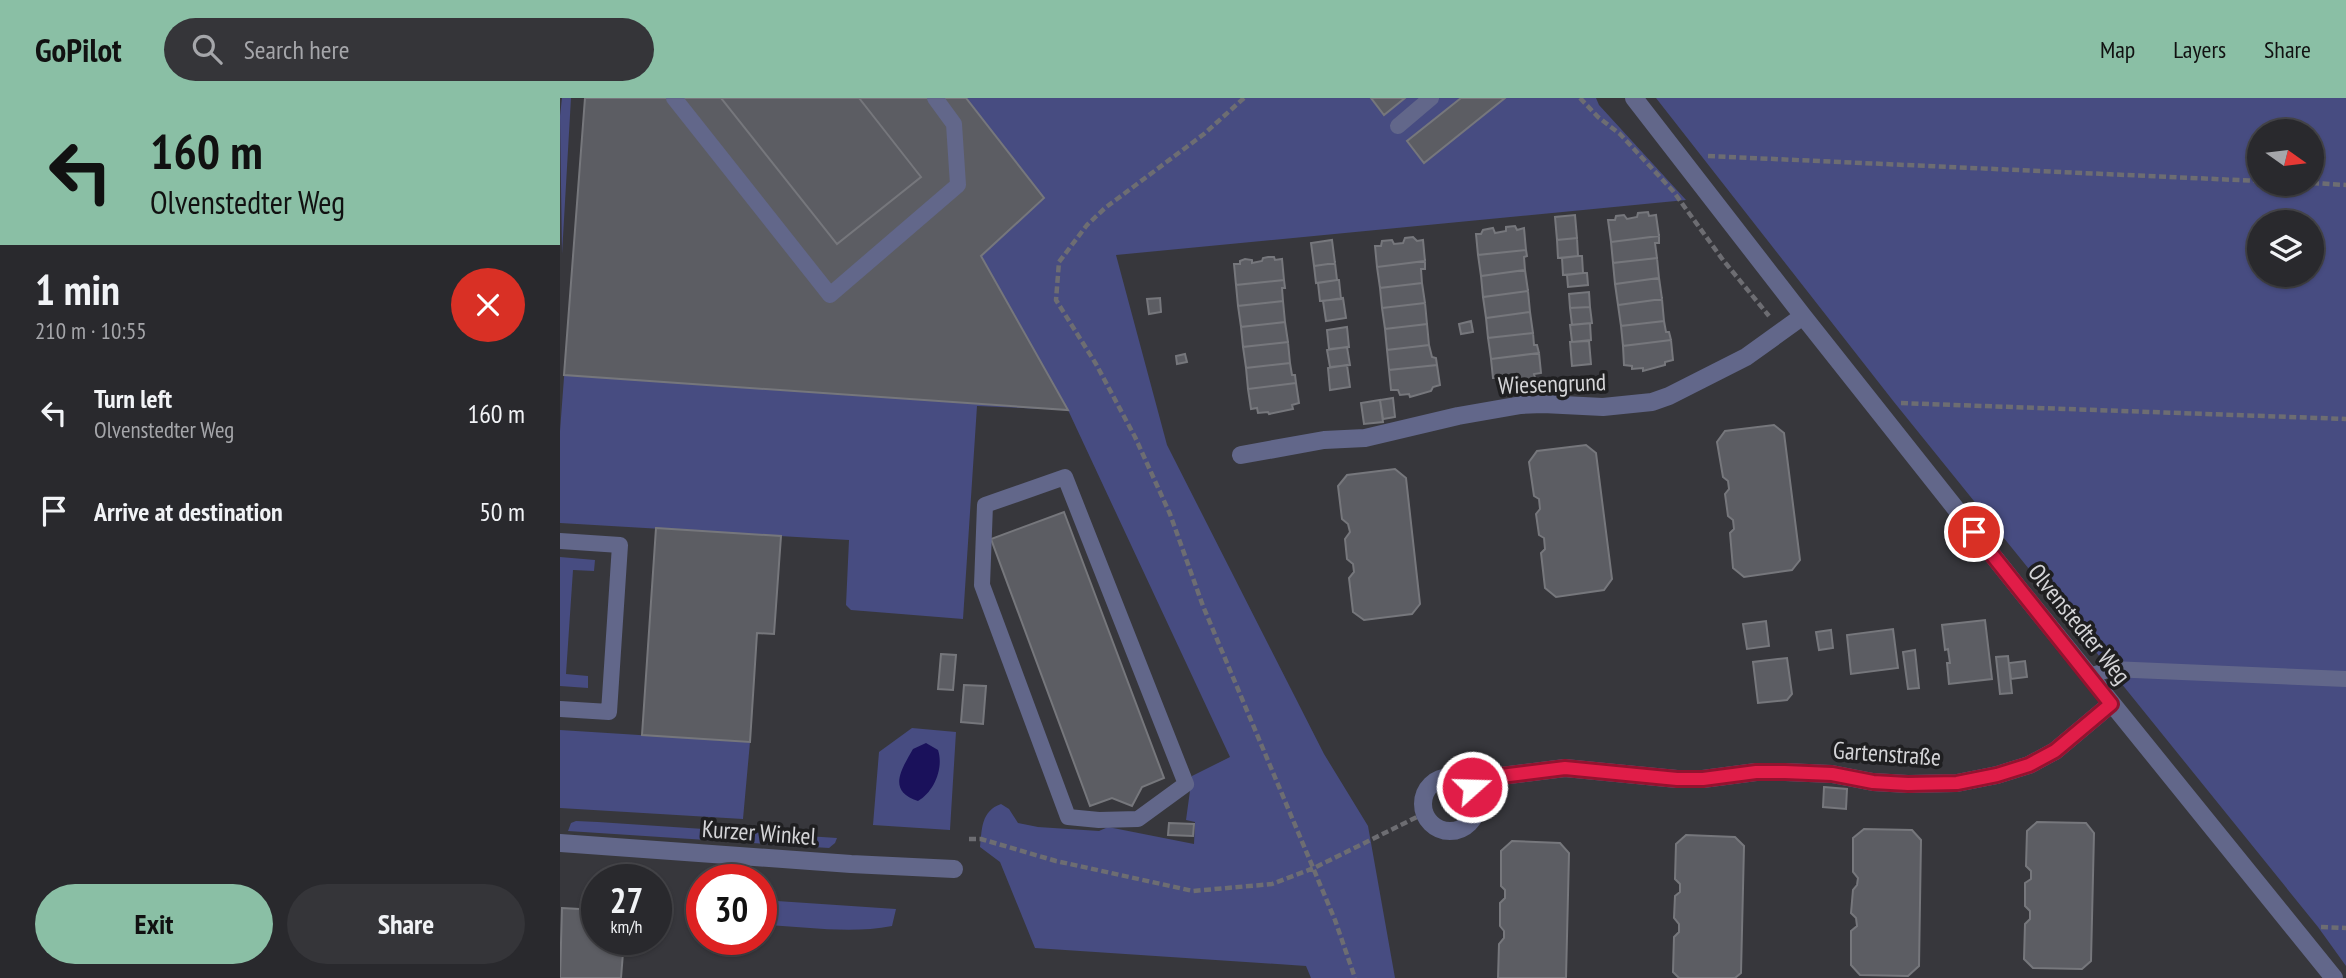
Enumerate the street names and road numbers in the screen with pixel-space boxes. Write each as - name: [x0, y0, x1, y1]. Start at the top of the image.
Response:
- street label: Wiesengrund: [1497, 366, 1607, 401]
- street label: Olvenstedter Weg: [2021, 557, 2137, 690]
- street label: Gartenstraße: [1832, 734, 1942, 773]
- street label: Kurzer Winkel: [701, 813, 818, 852]

